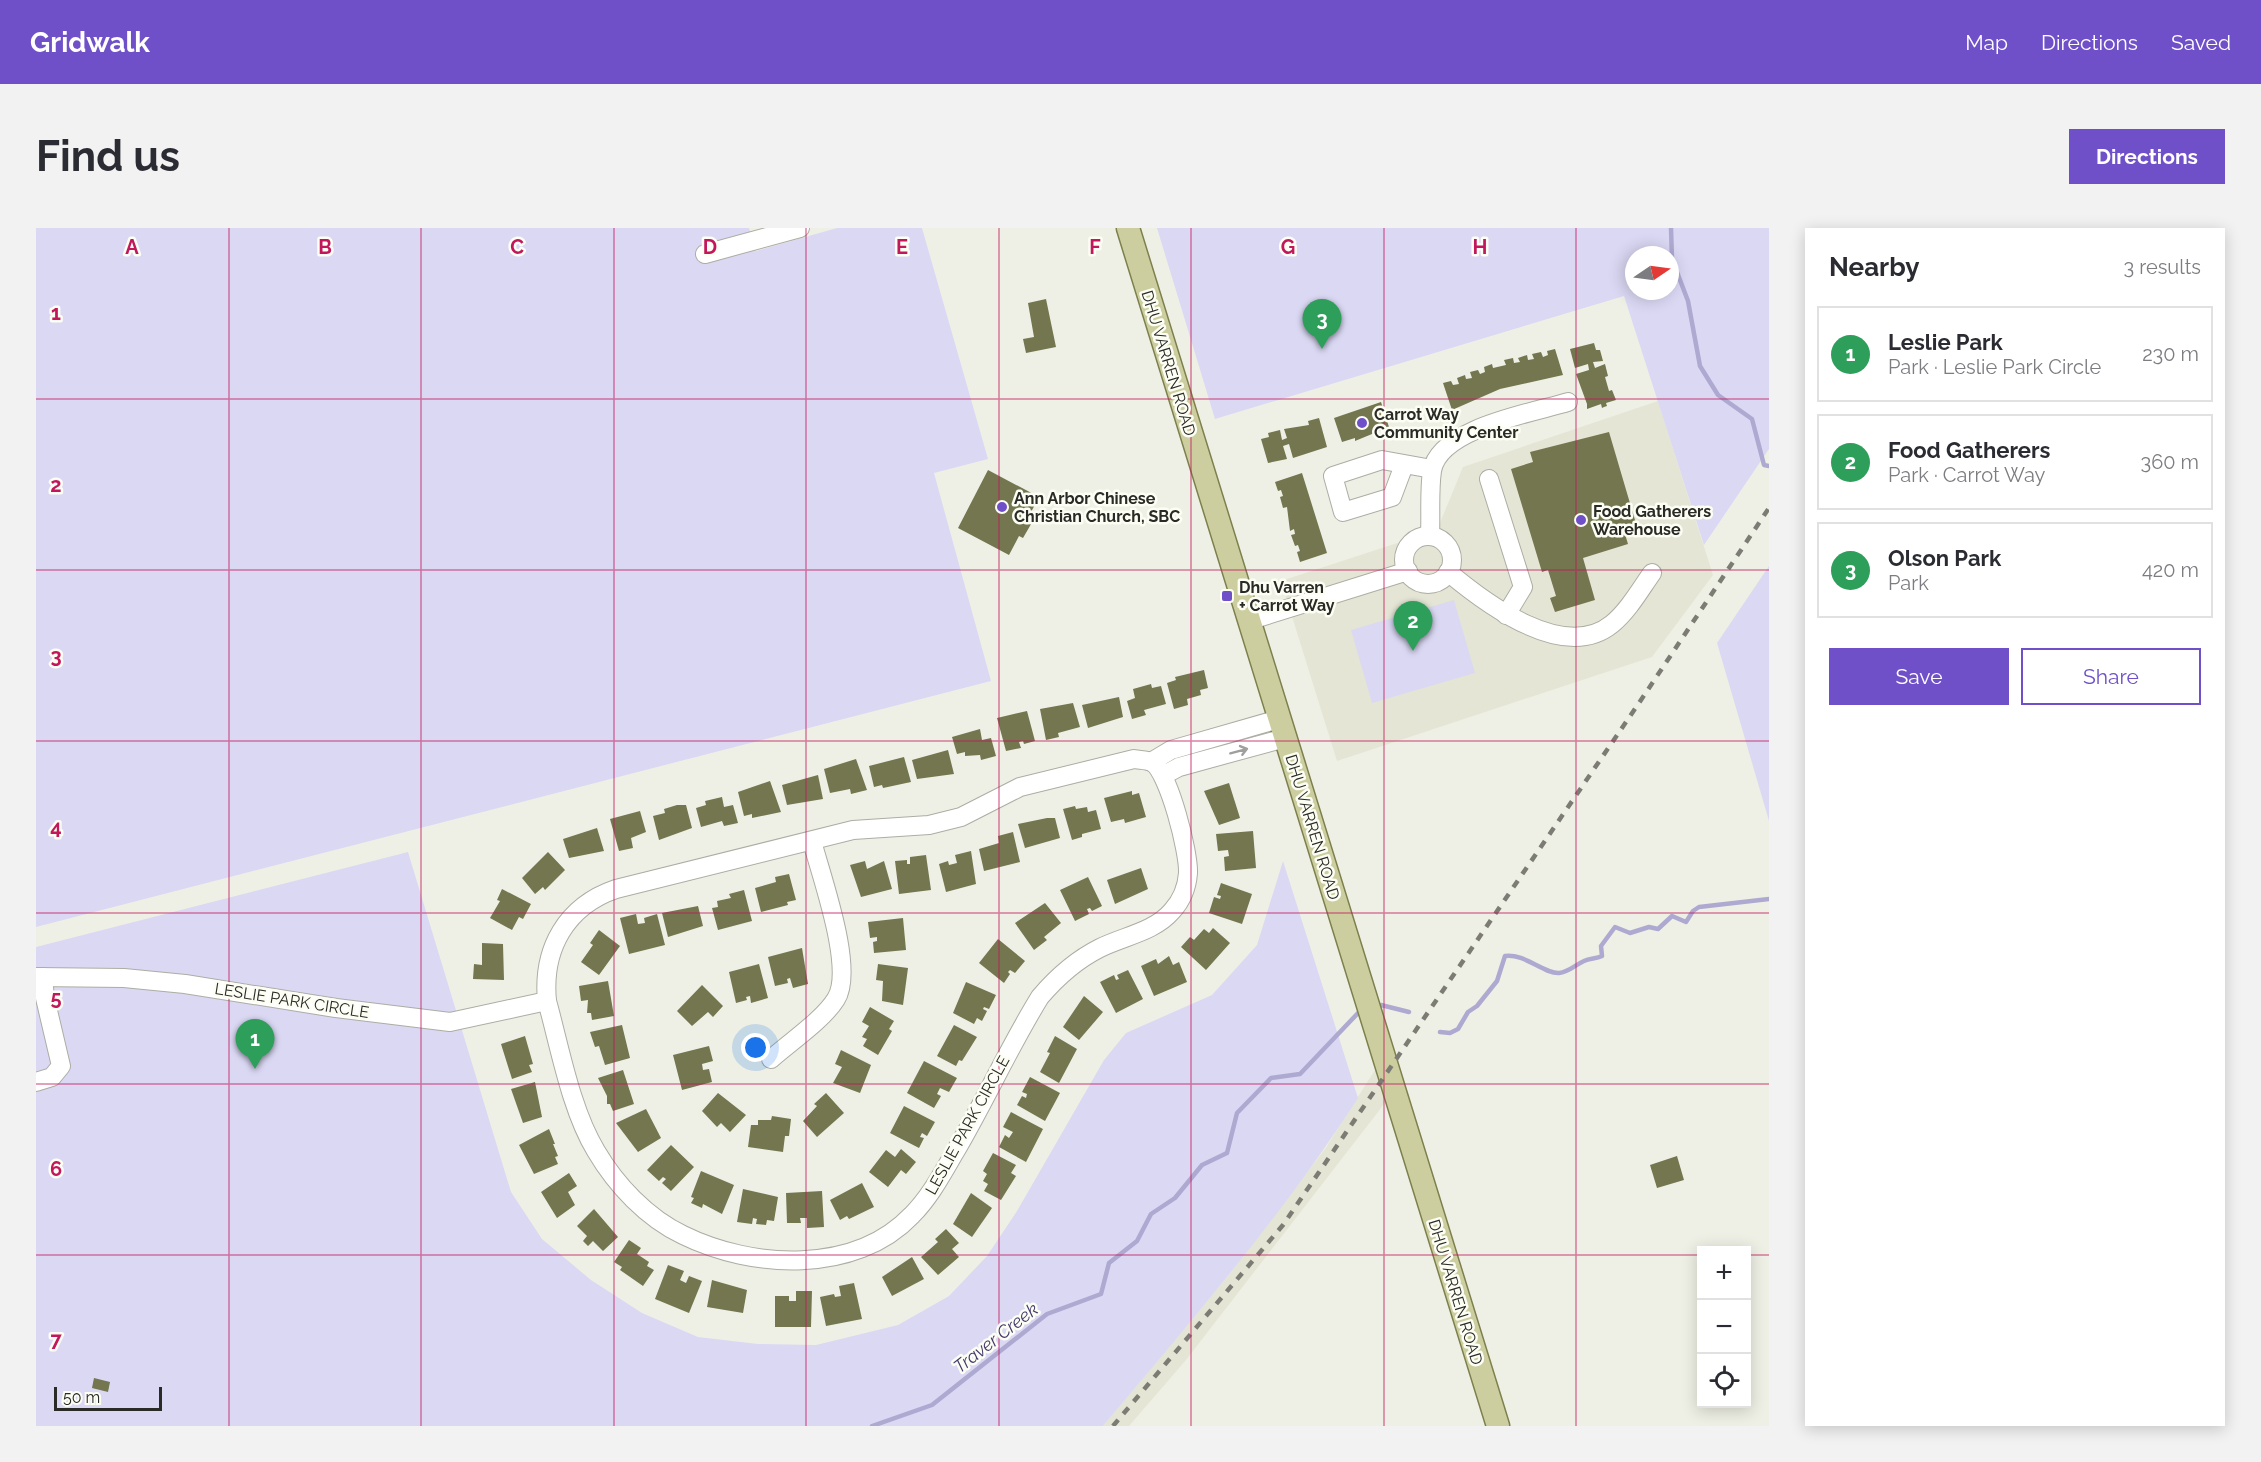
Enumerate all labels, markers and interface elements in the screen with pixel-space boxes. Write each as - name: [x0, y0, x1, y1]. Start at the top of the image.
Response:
- text: Gridwalk: [30, 26, 150, 59]
- text: Map: [1965, 30, 2008, 55]
- text: Directions: [2041, 30, 2138, 55]
- text: Saved: [2171, 30, 2231, 55]
- button: Directions: [2069, 129, 2225, 184]
- text: Find us: [36, 132, 180, 181]
- text: A: [125, 235, 139, 259]
- text: B: [318, 235, 332, 259]
- text: C: [510, 235, 524, 259]
- text: D: [703, 235, 717, 259]
- text: E: [896, 235, 908, 259]
- text: F: [1089, 235, 1101, 259]
- text: G: [1281, 235, 1295, 259]
- text: H: [1473, 235, 1487, 259]
- north arrow: [1625, 246, 1679, 300]
- text: Nearby: [1829, 252, 1919, 282]
- text: 3 results: [2123, 255, 2201, 279]
- street label: DHU VARREN ROAD: [1137, 288, 1200, 438]
- pin: 3: [1302, 300, 1342, 349]
- text: 1: [51, 301, 61, 325]
- text: Leslie Park: [1888, 329, 2003, 355]
- text: 1: [1846, 342, 1855, 366]
- text: 230 m: [2142, 342, 2199, 366]
- text: Park · Leslie Park Circle: [1888, 355, 2101, 379]
- place label: Carrot Way Community Center: [1374, 405, 1518, 442]
- marker: Carrot Way Community Center: [1355, 416, 1369, 430]
- text: Food Gatherers: [1888, 437, 2050, 463]
- text: 2: [1845, 450, 1856, 474]
- text: 360 m: [2141, 450, 2199, 474]
- text: Park · Carrot Way: [1888, 463, 2045, 487]
- text: 2: [50, 473, 62, 497]
- place label: Ann Arbor Chinese Christian Church, SBC: [1014, 489, 1180, 526]
- marker: Ann Arbor Chinese Christian Church, SBC: [995, 500, 1009, 514]
- place label: Food Gatherers Warehouse: [1593, 502, 1711, 539]
- marker: Food Gatherers Warehouse: [1574, 513, 1588, 527]
- text: Olson Park: [1888, 545, 2001, 571]
- text: 3: [1845, 558, 1856, 582]
- text: 420 m: [2142, 558, 2199, 582]
- text: Park: [1888, 571, 1929, 595]
- place label: Dhu Varren + Carrot Way: [1239, 578, 1335, 615]
- marker: Dhu Varren + Carrot Way: [1220, 589, 1234, 603]
- pin: 2: [1394, 602, 1432, 651]
- text: 3: [50, 644, 62, 668]
- button: Save: [1829, 648, 2009, 705]
- button: Share: [2021, 648, 2201, 705]
- one-way arrow: [1229, 744, 1248, 756]
- street label: DHU VARREN ROAD: [1281, 752, 1344, 902]
- text: 4: [50, 815, 62, 839]
- street label: LESLIE PARK CIRCLE: [213, 979, 371, 1022]
- text: 5: [50, 986, 62, 1010]
- pin: 1: [236, 1020, 274, 1069]
- your location: [741, 1033, 770, 1062]
- street label: LESLIE PARK CIRCLE: [921, 1052, 1014, 1198]
- text: 6: [50, 1157, 62, 1181]
- street label: DHU VARREN ROAD: [1424, 1217, 1487, 1367]
- map controls: [1697, 1246, 1751, 1408]
- button: +: [1697, 1246, 1751, 1300]
- water label: Traver Creek: [949, 1298, 1042, 1377]
- button: −: [1697, 1300, 1751, 1354]
- text: 7: [50, 1328, 62, 1352]
- button: locate: [1697, 1354, 1751, 1408]
- scale bar: [54, 1384, 162, 1412]
- text: 50 m: [63, 1388, 100, 1407]

